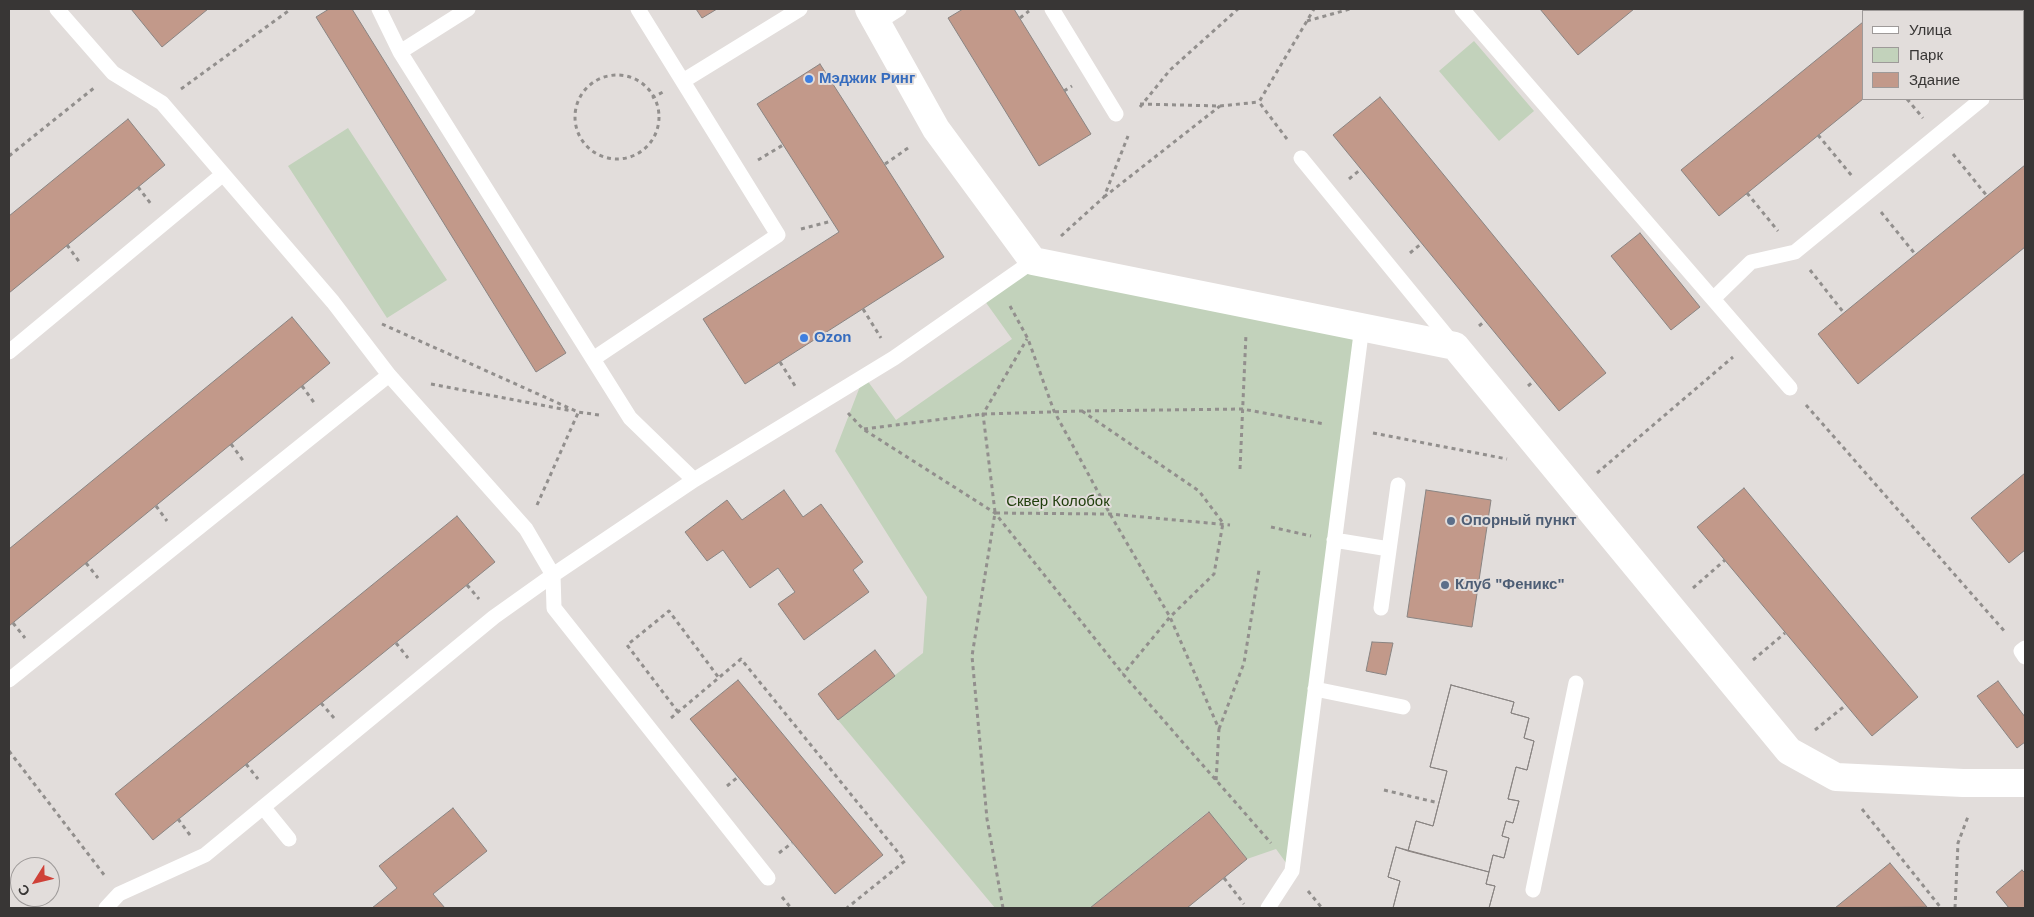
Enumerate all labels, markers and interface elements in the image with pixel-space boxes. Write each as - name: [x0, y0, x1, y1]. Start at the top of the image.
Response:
- legend: [1862, 10, 2024, 100]
- text: Улица: [1909, 21, 1952, 38]
- text: Парк: [1909, 46, 1943, 63]
- place label: Мэджик Ринг: [819, 70, 915, 88]
- text: Здание: [1909, 71, 1960, 88]
- marker: Мэджик Ринг: [803, 73, 815, 85]
- place label: Ozon: [814, 329, 851, 347]
- marker: Ozon: [798, 332, 810, 344]
- park label: Сквер Колобок: [1006, 493, 1110, 511]
- place label: Опорный пункт: [1461, 512, 1577, 530]
- marker: Опорный пункт: [1445, 515, 1457, 527]
- place label: Клуб "Феникс": [1455, 576, 1565, 594]
- marker: Клуб "Феникс": [1439, 579, 1451, 591]
- north arrow: [10, 857, 60, 907]
- text: С: [14, 881, 33, 899]

